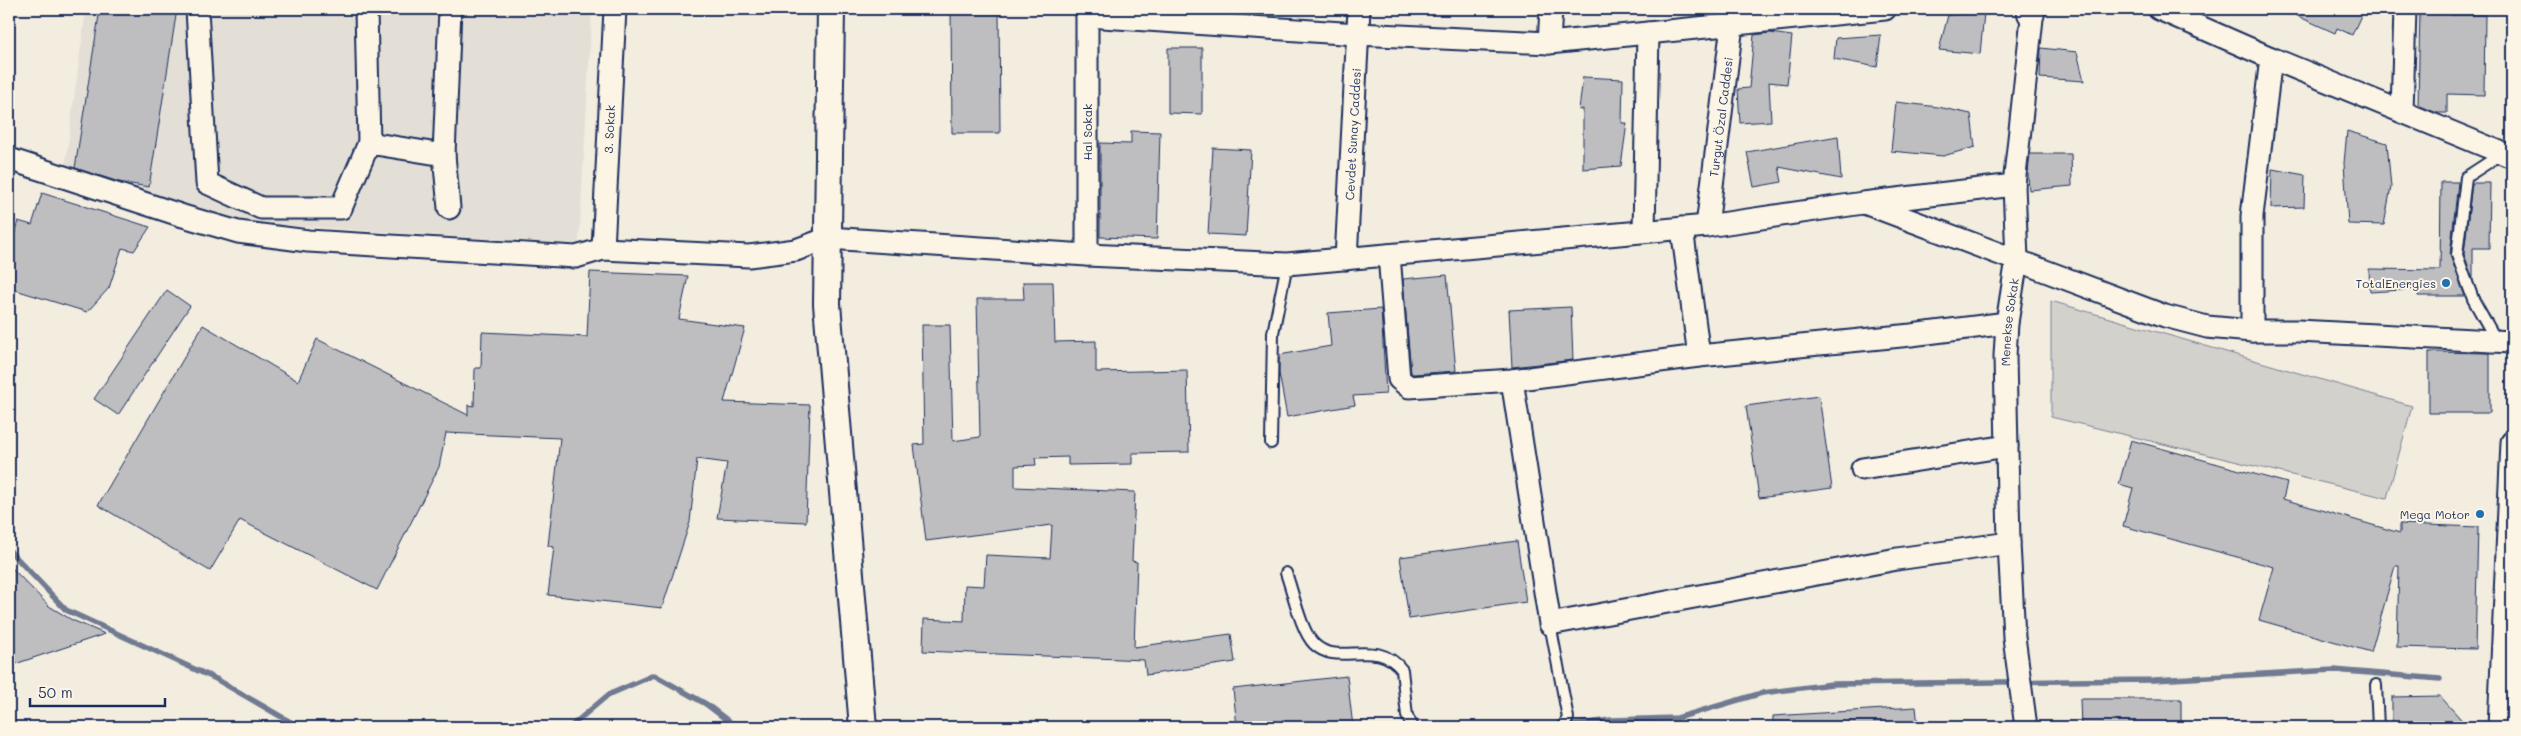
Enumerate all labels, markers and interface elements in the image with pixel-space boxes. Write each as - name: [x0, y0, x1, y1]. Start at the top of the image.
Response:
- street label: Turgut Özal Caddesi: [1705, 56, 1736, 178]
- street label: Cevdet Sunay Caddesi: [1341, 68, 1364, 201]
- street label: 3. Sokak: [600, 104, 618, 154]
- street label: Hal Sokak: [1079, 104, 1095, 160]
- place label: TotalEnergies: [2356, 275, 2436, 291]
- street label: Menekse Sokak: [1997, 277, 2022, 367]
- marker: TotalEnergies: [2440, 277, 2452, 289]
- place label: Mega Motor: [2400, 506, 2470, 522]
- marker: Mega Motor: [2474, 508, 2486, 520]
- scale bar: [30, 676, 165, 708]
- text: 50 m: [38, 682, 73, 702]

